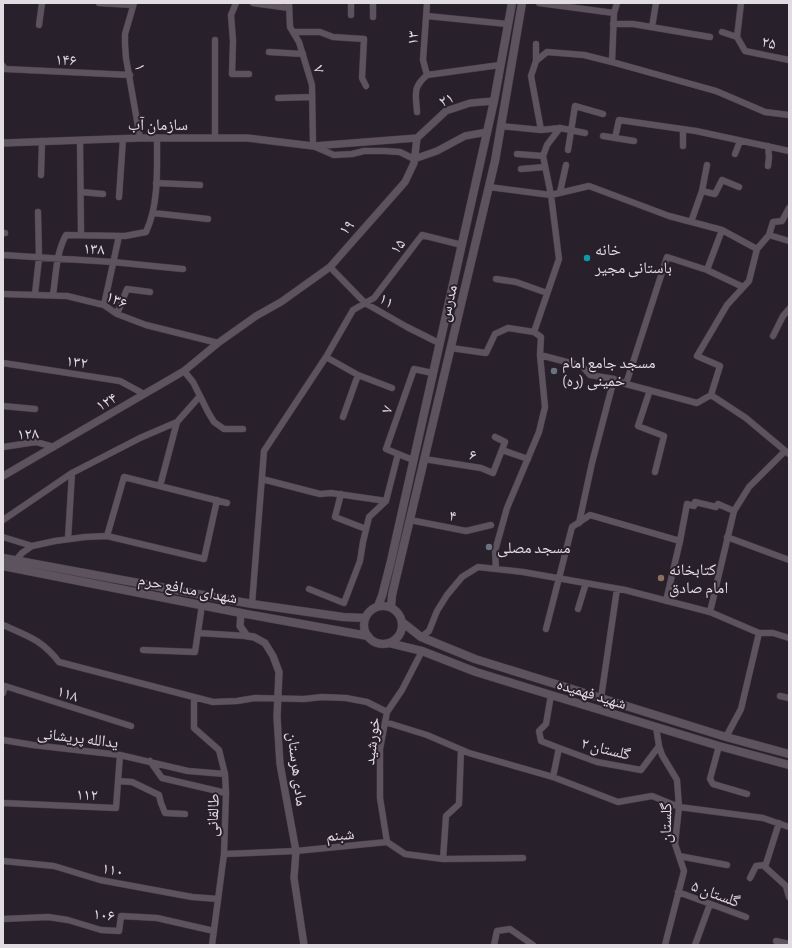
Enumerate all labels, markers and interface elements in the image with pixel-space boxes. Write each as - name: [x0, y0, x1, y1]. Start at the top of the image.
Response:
- street label: ۱۳: [405, 30, 421, 46]
- street label: ۲۵: [760, 34, 777, 52]
- street label: ۱۴۶: [55, 51, 77, 69]
- street label: ۱: [131, 62, 149, 72]
- street label: ۷: [310, 64, 328, 75]
- street label: ۲۱: [436, 89, 456, 110]
- street label: سازمان آب: [128, 116, 188, 135]
- street label: ۱۹: [336, 217, 358, 238]
- street label: ۱۵: [387, 236, 409, 257]
- street label: ۱۳۸: [83, 240, 105, 258]
- place label: خانه باستانی مجیر: [594, 242, 672, 278]
- marker: خانه باستانی مجیر: [582, 253, 592, 263]
- street label: مدرس: [436, 283, 462, 324]
- street label: ۱۳۶: [103, 288, 130, 312]
- street label: ۱۱: [376, 290, 397, 311]
- street label: ۱۳۲: [65, 353, 89, 371]
- place label: مسجد جامع امام خمینی (ره): [562, 355, 656, 391]
- marker: مسجد جامع امام خمینی (ره): [549, 366, 559, 376]
- street label: ۱۲۴: [93, 390, 120, 414]
- street label: ۷: [378, 403, 396, 415]
- street label: ۱۲۸: [17, 425, 39, 443]
- street label: ۶: [468, 446, 478, 463]
- street label: ۴: [448, 507, 458, 525]
- place label: مسجد مصلی: [497, 540, 570, 558]
- marker: مسجد مصلی: [484, 542, 494, 552]
- place label: کتابخانه امام صادق: [669, 562, 728, 598]
- street label: شهدای مدافع حرم: [136, 572, 239, 608]
- marker: کتابخانه امام صادق: [656, 573, 666, 583]
- street label: شهید فهمیده: [555, 676, 628, 713]
- street label: ۱۱۸: [55, 683, 80, 705]
- street label: خورشید: [361, 716, 384, 766]
- street label: یدالله پریشانی: [36, 725, 119, 753]
- street label: مادی هرستان: [283, 731, 310, 807]
- street label: گلستان ۲: [579, 735, 632, 765]
- street label: ۱۱۲: [76, 787, 98, 803]
- street label: طالقانی: [204, 793, 224, 837]
- street label: گلستان: [658, 802, 676, 843]
- street label: شبنم: [325, 826, 355, 846]
- street label: ۱۱۰: [101, 860, 125, 880]
- street label: گلستان ۵: [689, 878, 742, 912]
- street label: ۱۰۶: [92, 906, 115, 924]

